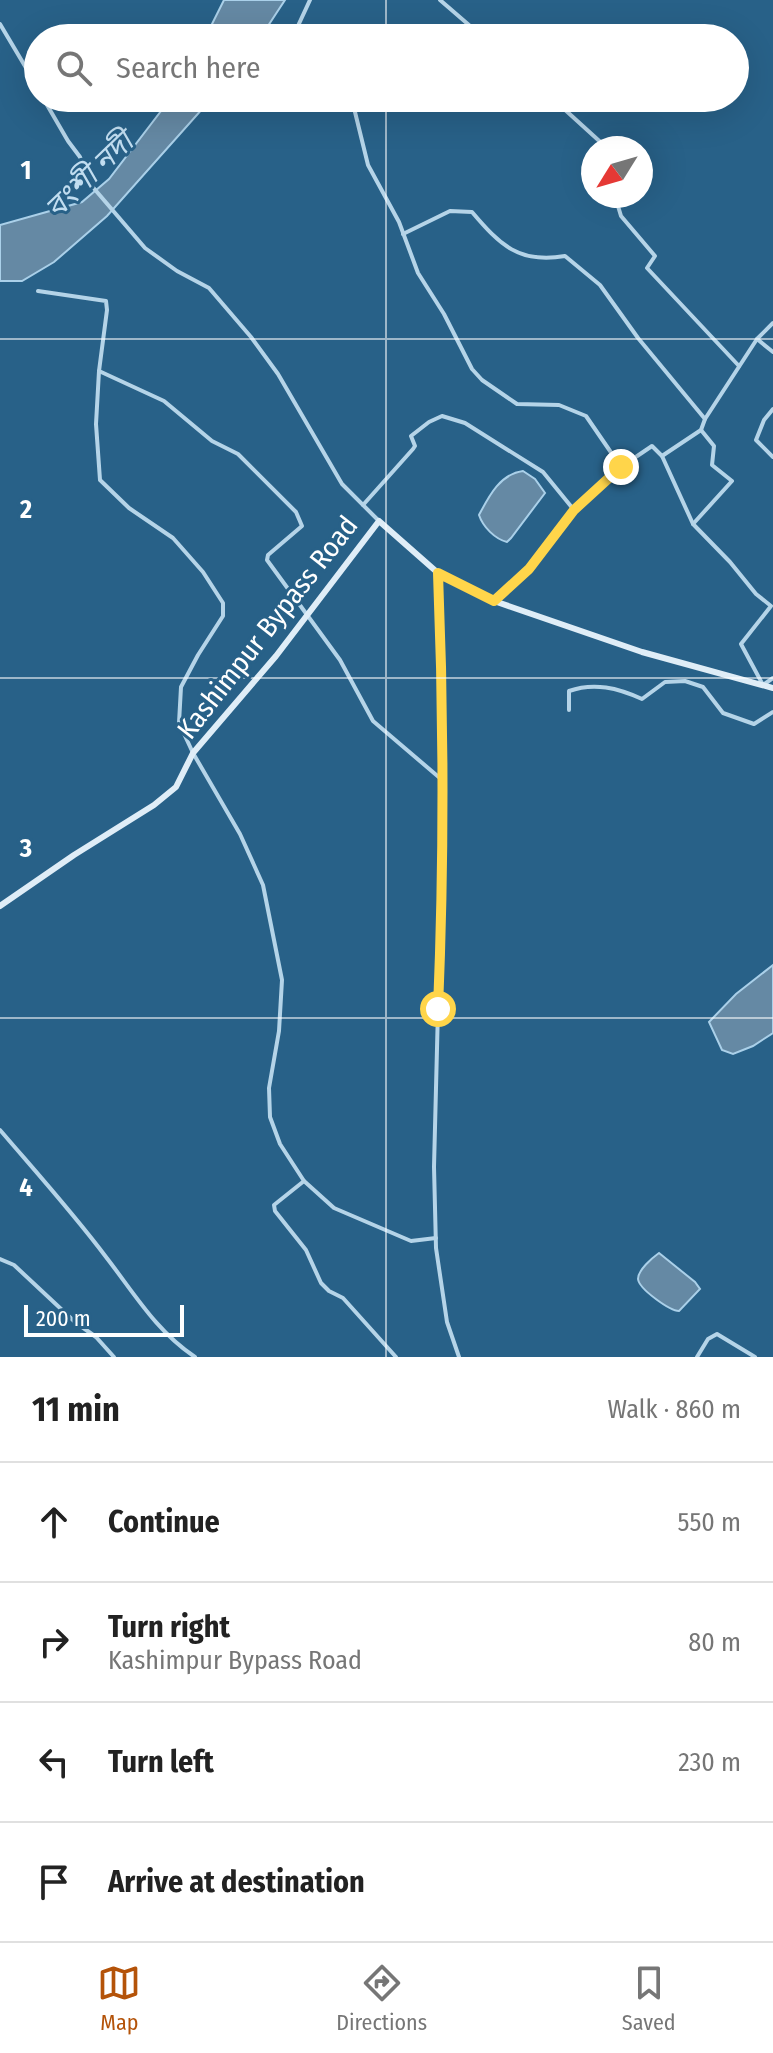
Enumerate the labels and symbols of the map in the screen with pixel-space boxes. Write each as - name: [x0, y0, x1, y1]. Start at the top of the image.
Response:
- water label: বংশী নদী: [37, 121, 144, 226]
- north arrow: [581, 136, 653, 208]
- text: 1: [21, 155, 32, 186]
- route end: [603, 449, 639, 485]
- text: 2: [19, 494, 32, 525]
- street label: Kashimpur Bypass Road: [170, 509, 365, 745]
- text: 3: [19, 833, 32, 864]
- route start: [420, 991, 456, 1027]
- text: 4: [19, 1172, 33, 1203]
- scale bar: [24, 1301, 184, 1337]

